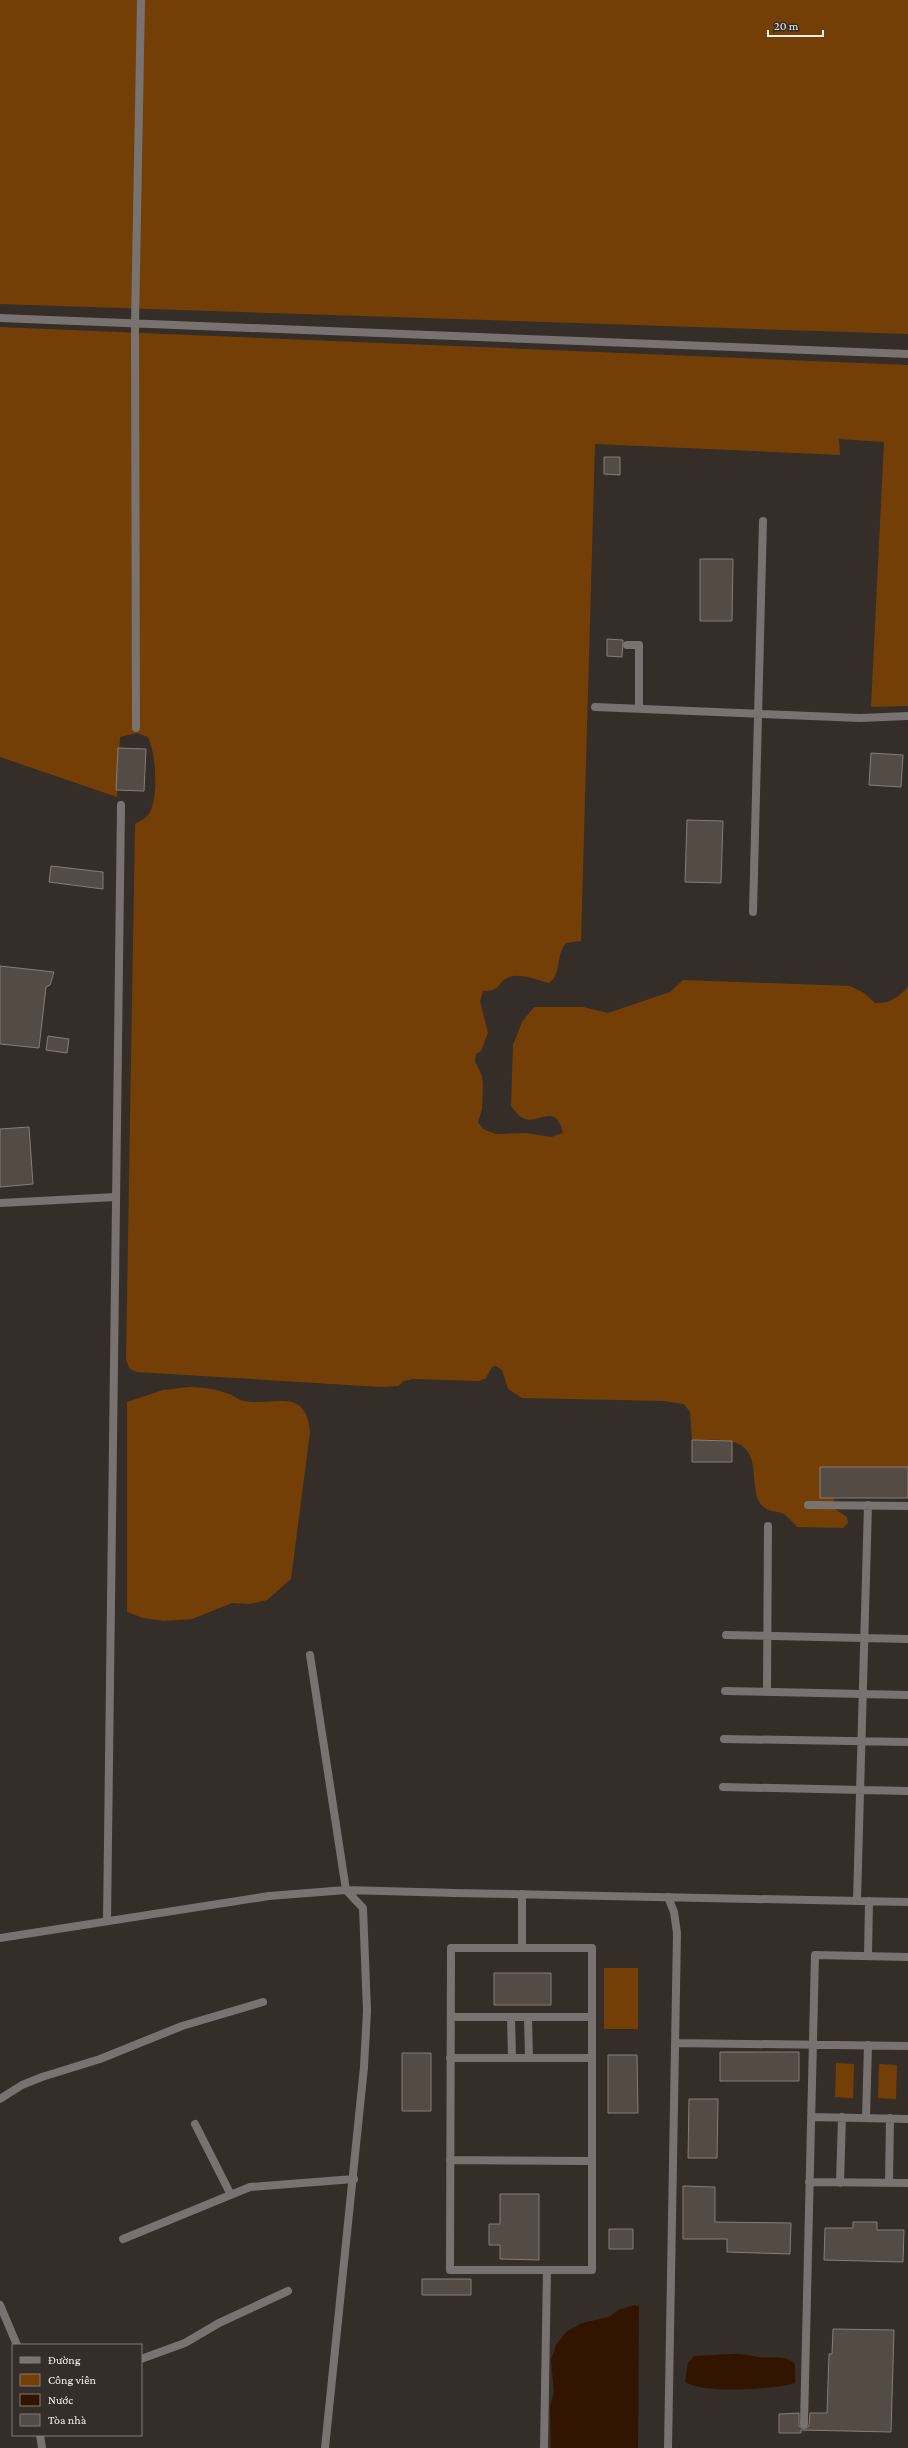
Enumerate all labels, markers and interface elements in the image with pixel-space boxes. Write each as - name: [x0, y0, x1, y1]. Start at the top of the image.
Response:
- scale bar: [768, 12, 823, 38]
- text: 20 m: [774, 19, 799, 33]
- legend: [12, 2344, 142, 2436]
- text: Đường: [48, 2353, 81, 2367]
- text: Công viên: [48, 2373, 96, 2387]
- text: Nước: [48, 2393, 73, 2407]
- text: Tòa nhà: [48, 2413, 87, 2427]

